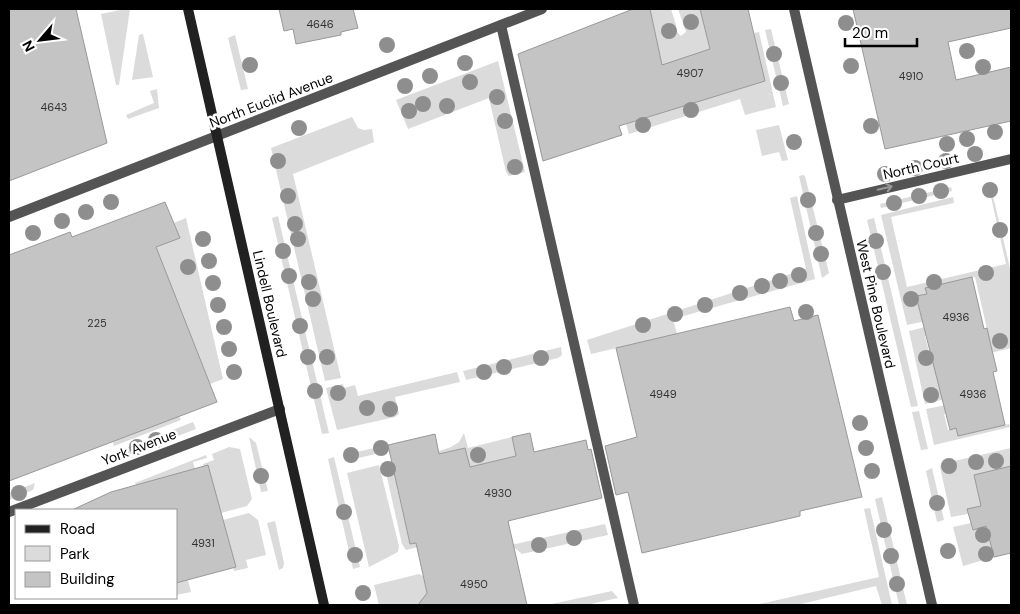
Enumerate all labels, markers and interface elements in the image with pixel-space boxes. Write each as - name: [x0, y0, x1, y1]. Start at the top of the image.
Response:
- north arrow: [15, 15, 65, 65]
- scale bar: [845, 15, 918, 47]
- house number: 4646: [306, 17, 334, 31]
- text: 20 m: [852, 23, 888, 43]
- text: N: [18, 37, 39, 55]
- house number: 4907: [677, 66, 704, 80]
- street label: North Euclid Avenue: [207, 68, 335, 132]
- house number: 4910: [899, 69, 923, 83]
- house number: 4643: [41, 100, 67, 114]
- street label: North Court: [881, 149, 961, 183]
- one-way arrow: [876, 183, 892, 192]
- street label: West Pine Boulevard: [852, 238, 900, 370]
- street label: Lindell Boulevard: [249, 249, 291, 359]
- house number: 4936: [943, 310, 969, 324]
- house number: 225: [87, 316, 107, 330]
- house number: 4949: [649, 387, 677, 401]
- house number: 4936: [960, 387, 986, 401]
- street label: York Avenue: [99, 424, 179, 470]
- house number: 4930: [484, 486, 512, 500]
- legend: [15, 509, 178, 599]
- text: Road: [60, 519, 95, 539]
- house number: 4931: [191, 536, 215, 550]
- text: Park: [60, 544, 90, 564]
- text: Building: [60, 569, 115, 589]
- house number: 4950: [460, 577, 488, 591]

